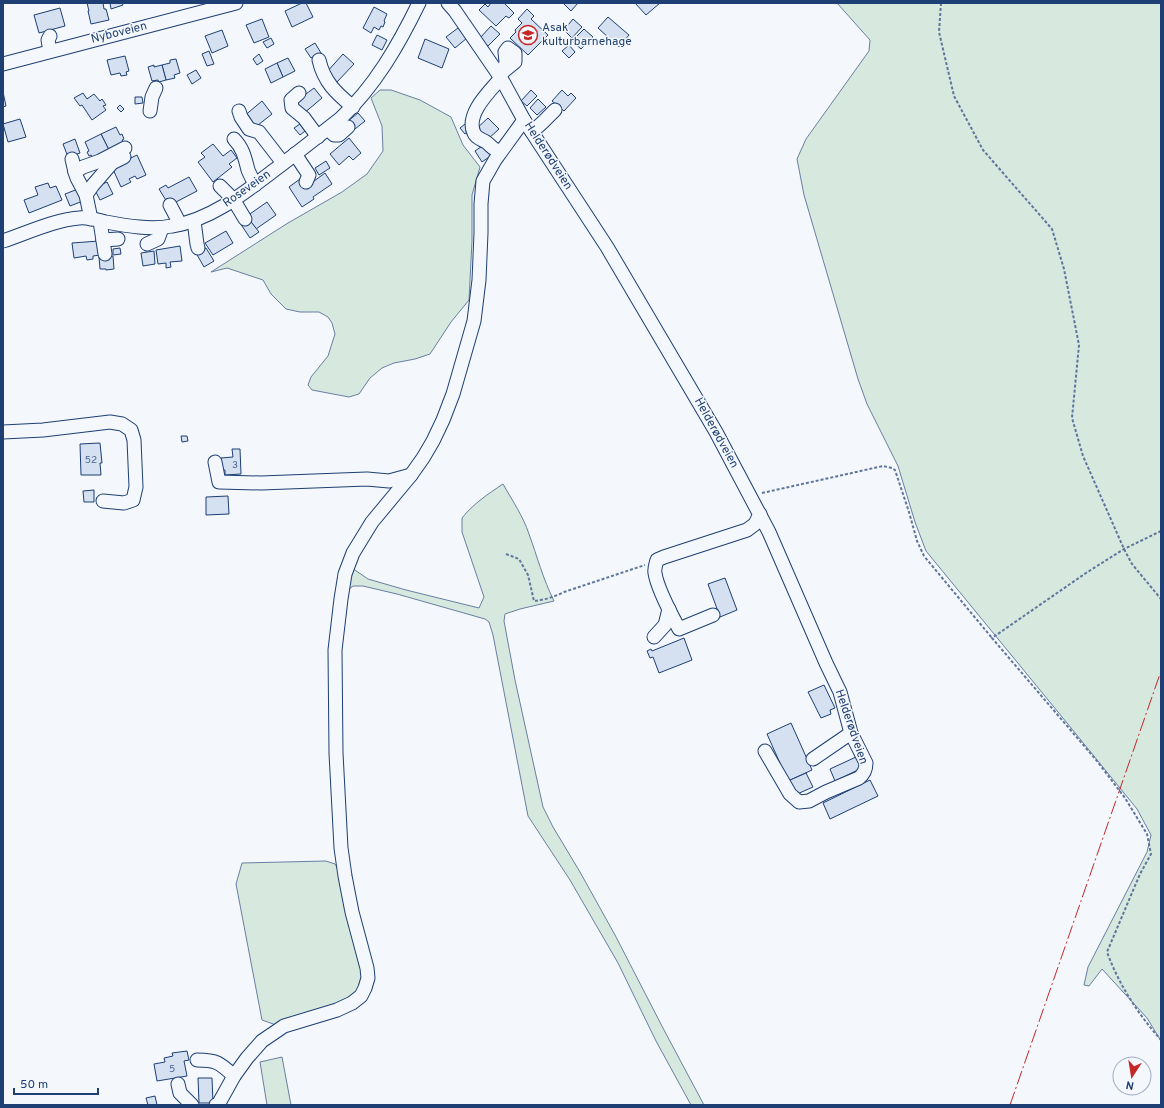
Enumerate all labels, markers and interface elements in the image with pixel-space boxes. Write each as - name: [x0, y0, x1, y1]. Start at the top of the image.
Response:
- street label: Nyboveien: [89, 18, 149, 48]
- place label: Asak kulturbarnehage: [542, 20, 632, 50]
- school or university icon: Asak kulturbarnehage: [517, 24, 539, 46]
- street label: Helderødveien: [520, 119, 576, 193]
- street label: Roseveien: [220, 167, 274, 211]
- street label: Helderødveien: [690, 395, 742, 471]
- house number: 52: [85, 454, 97, 467]
- house number: 3: [232, 459, 238, 472]
- street label: Helderødveien: [831, 687, 871, 767]
- north arrow: [1112, 1056, 1152, 1096]
- house number: 5: [169, 1063, 175, 1076]
- scale bar: [14, 1070, 98, 1096]
- text: 50 m: [20, 1077, 48, 1093]
- text: N: [1125, 1077, 1135, 1092]

